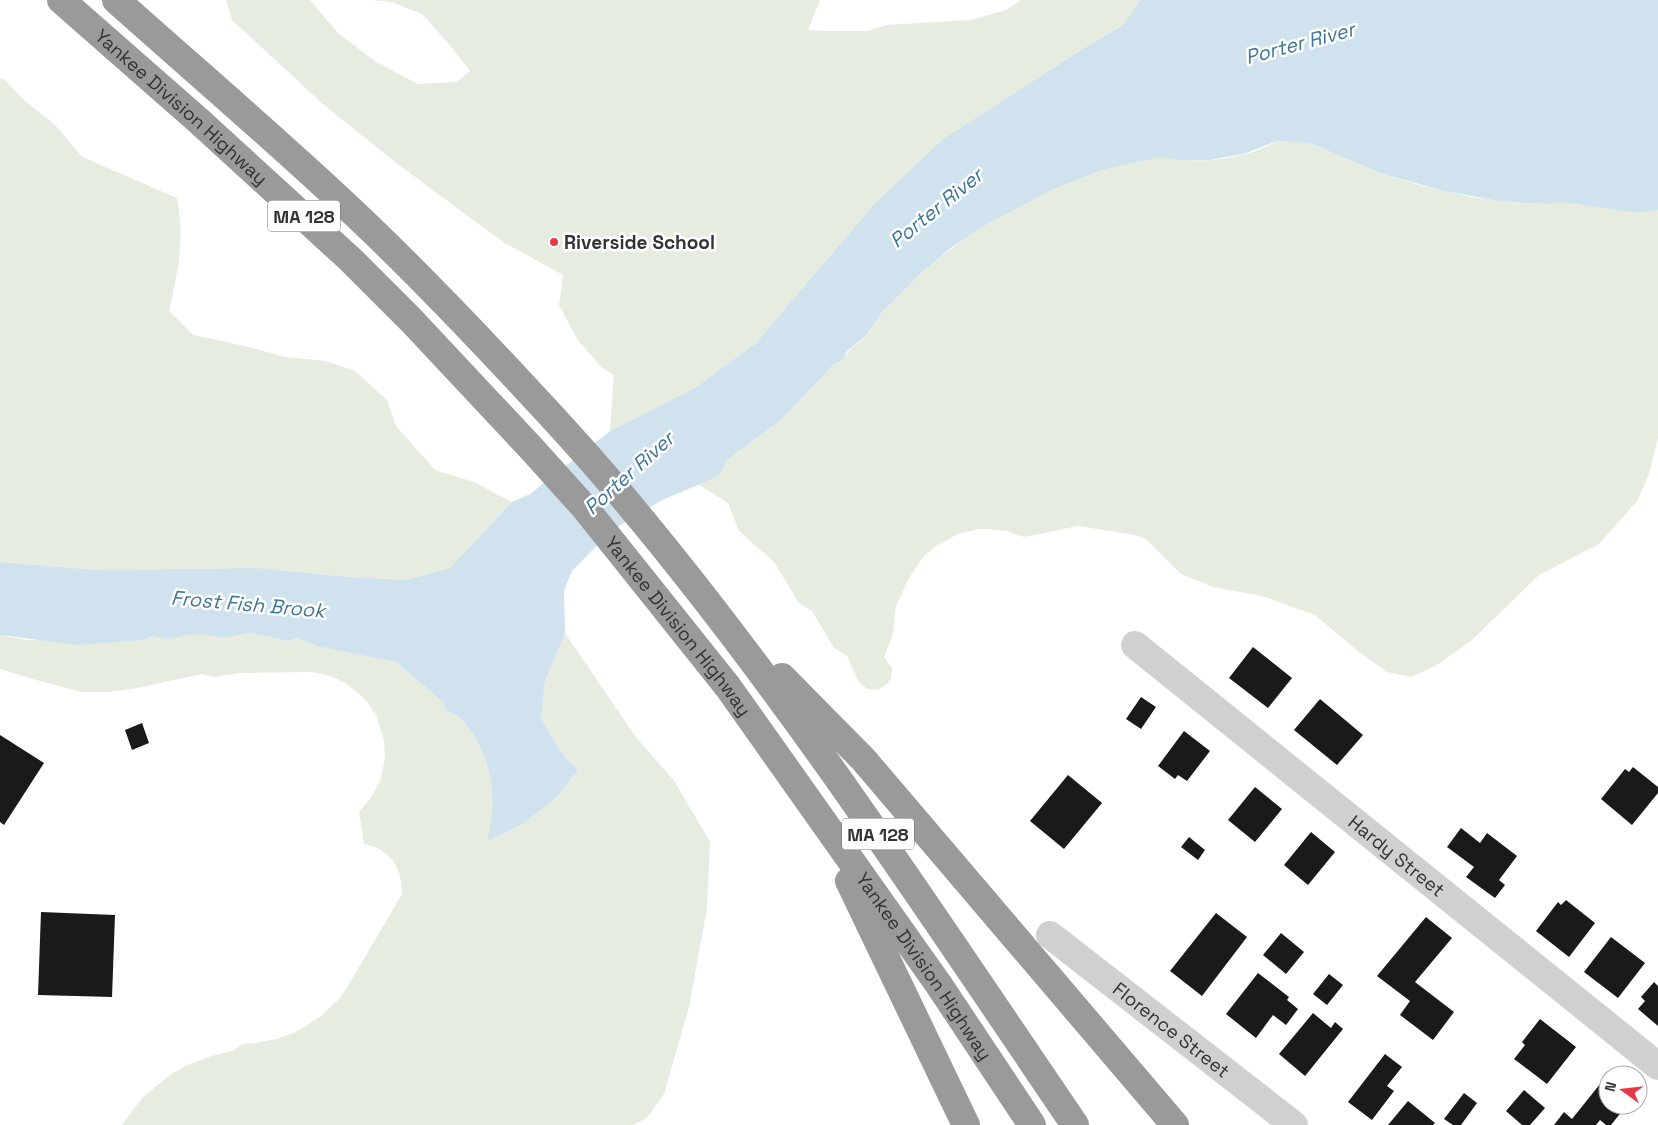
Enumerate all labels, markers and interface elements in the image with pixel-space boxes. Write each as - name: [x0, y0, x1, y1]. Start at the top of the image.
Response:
- water label: Porter River: [1242, 15, 1360, 70]
- street label: Yankee Division Highway: [90, 23, 273, 190]
- water label: Porter River: [884, 161, 990, 253]
- road number: MA 128: [268, 200, 340, 232]
- place label: Riverside School: [564, 230, 715, 255]
- marker: Riverside School: [548, 236, 560, 248]
- water label: Porter River: [579, 424, 681, 520]
- street label: Yankee Division Highway: [599, 531, 757, 721]
- water label: Frost Fish Brook: [170, 584, 328, 624]
- street label: Hardy Street: [1343, 809, 1450, 902]
- road number: MA 128: [842, 819, 914, 850]
- street label: Yankee Division Highway: [851, 867, 998, 1065]
- street label: Florence Street: [1108, 976, 1235, 1083]
- north arrow: [1598, 1065, 1648, 1115]
- text: N: [1601, 1080, 1620, 1094]

